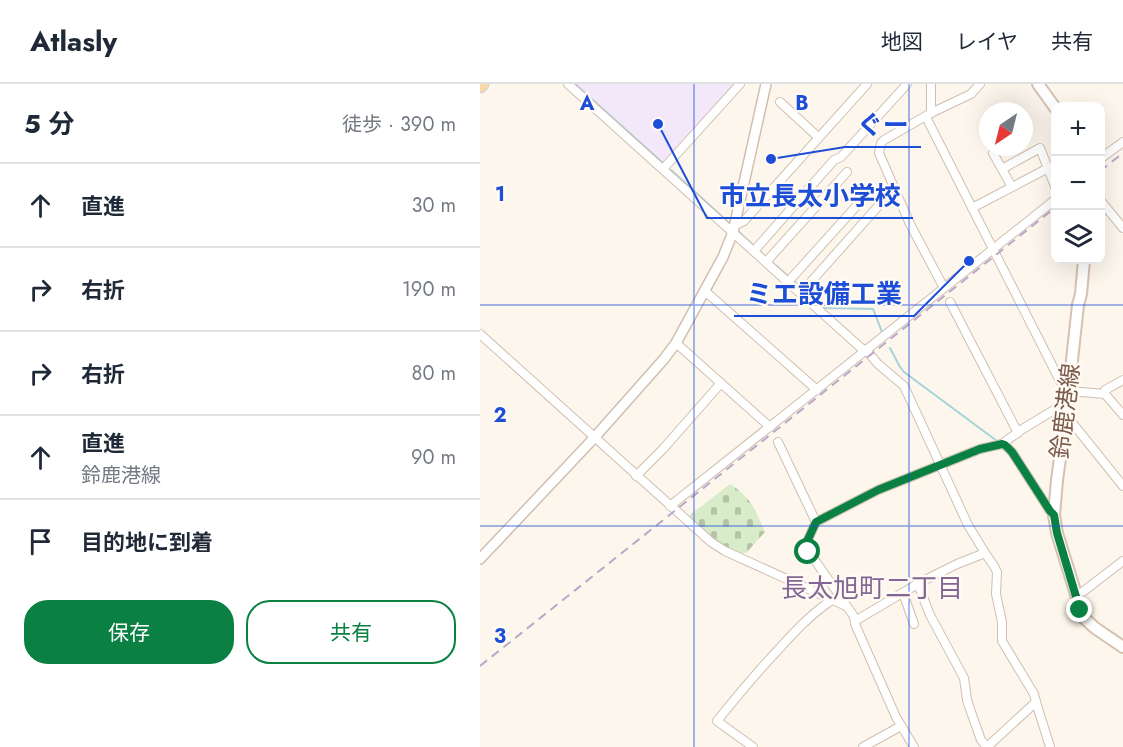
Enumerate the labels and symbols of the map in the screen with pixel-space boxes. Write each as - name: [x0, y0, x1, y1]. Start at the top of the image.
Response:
- text: A: [579, 89, 595, 118]
- text: B: [795, 89, 809, 118]
- north arrow: [979, 102, 1033, 156]
- callout: ぐー: [845, 103, 921, 147]
- text: ぐー: [857, 106, 909, 144]
- callout: 市立長太小学校: [707, 174, 913, 218]
- text: 市立長太小学校: [719, 177, 901, 215]
- text: 1: [495, 180, 505, 209]
- callout: ミエ設備工業: [734, 272, 914, 316]
- text: ミエ設備工業: [746, 275, 902, 313]
- street label: 鈴鹿港線: [1042, 361, 1088, 461]
- text: 2: [493, 401, 507, 430]
- route start: [794, 538, 820, 564]
- district label: 長太旭町二丁目: [781, 569, 963, 607]
- route end: [1066, 596, 1092, 622]
- text: 3: [494, 622, 506, 651]

